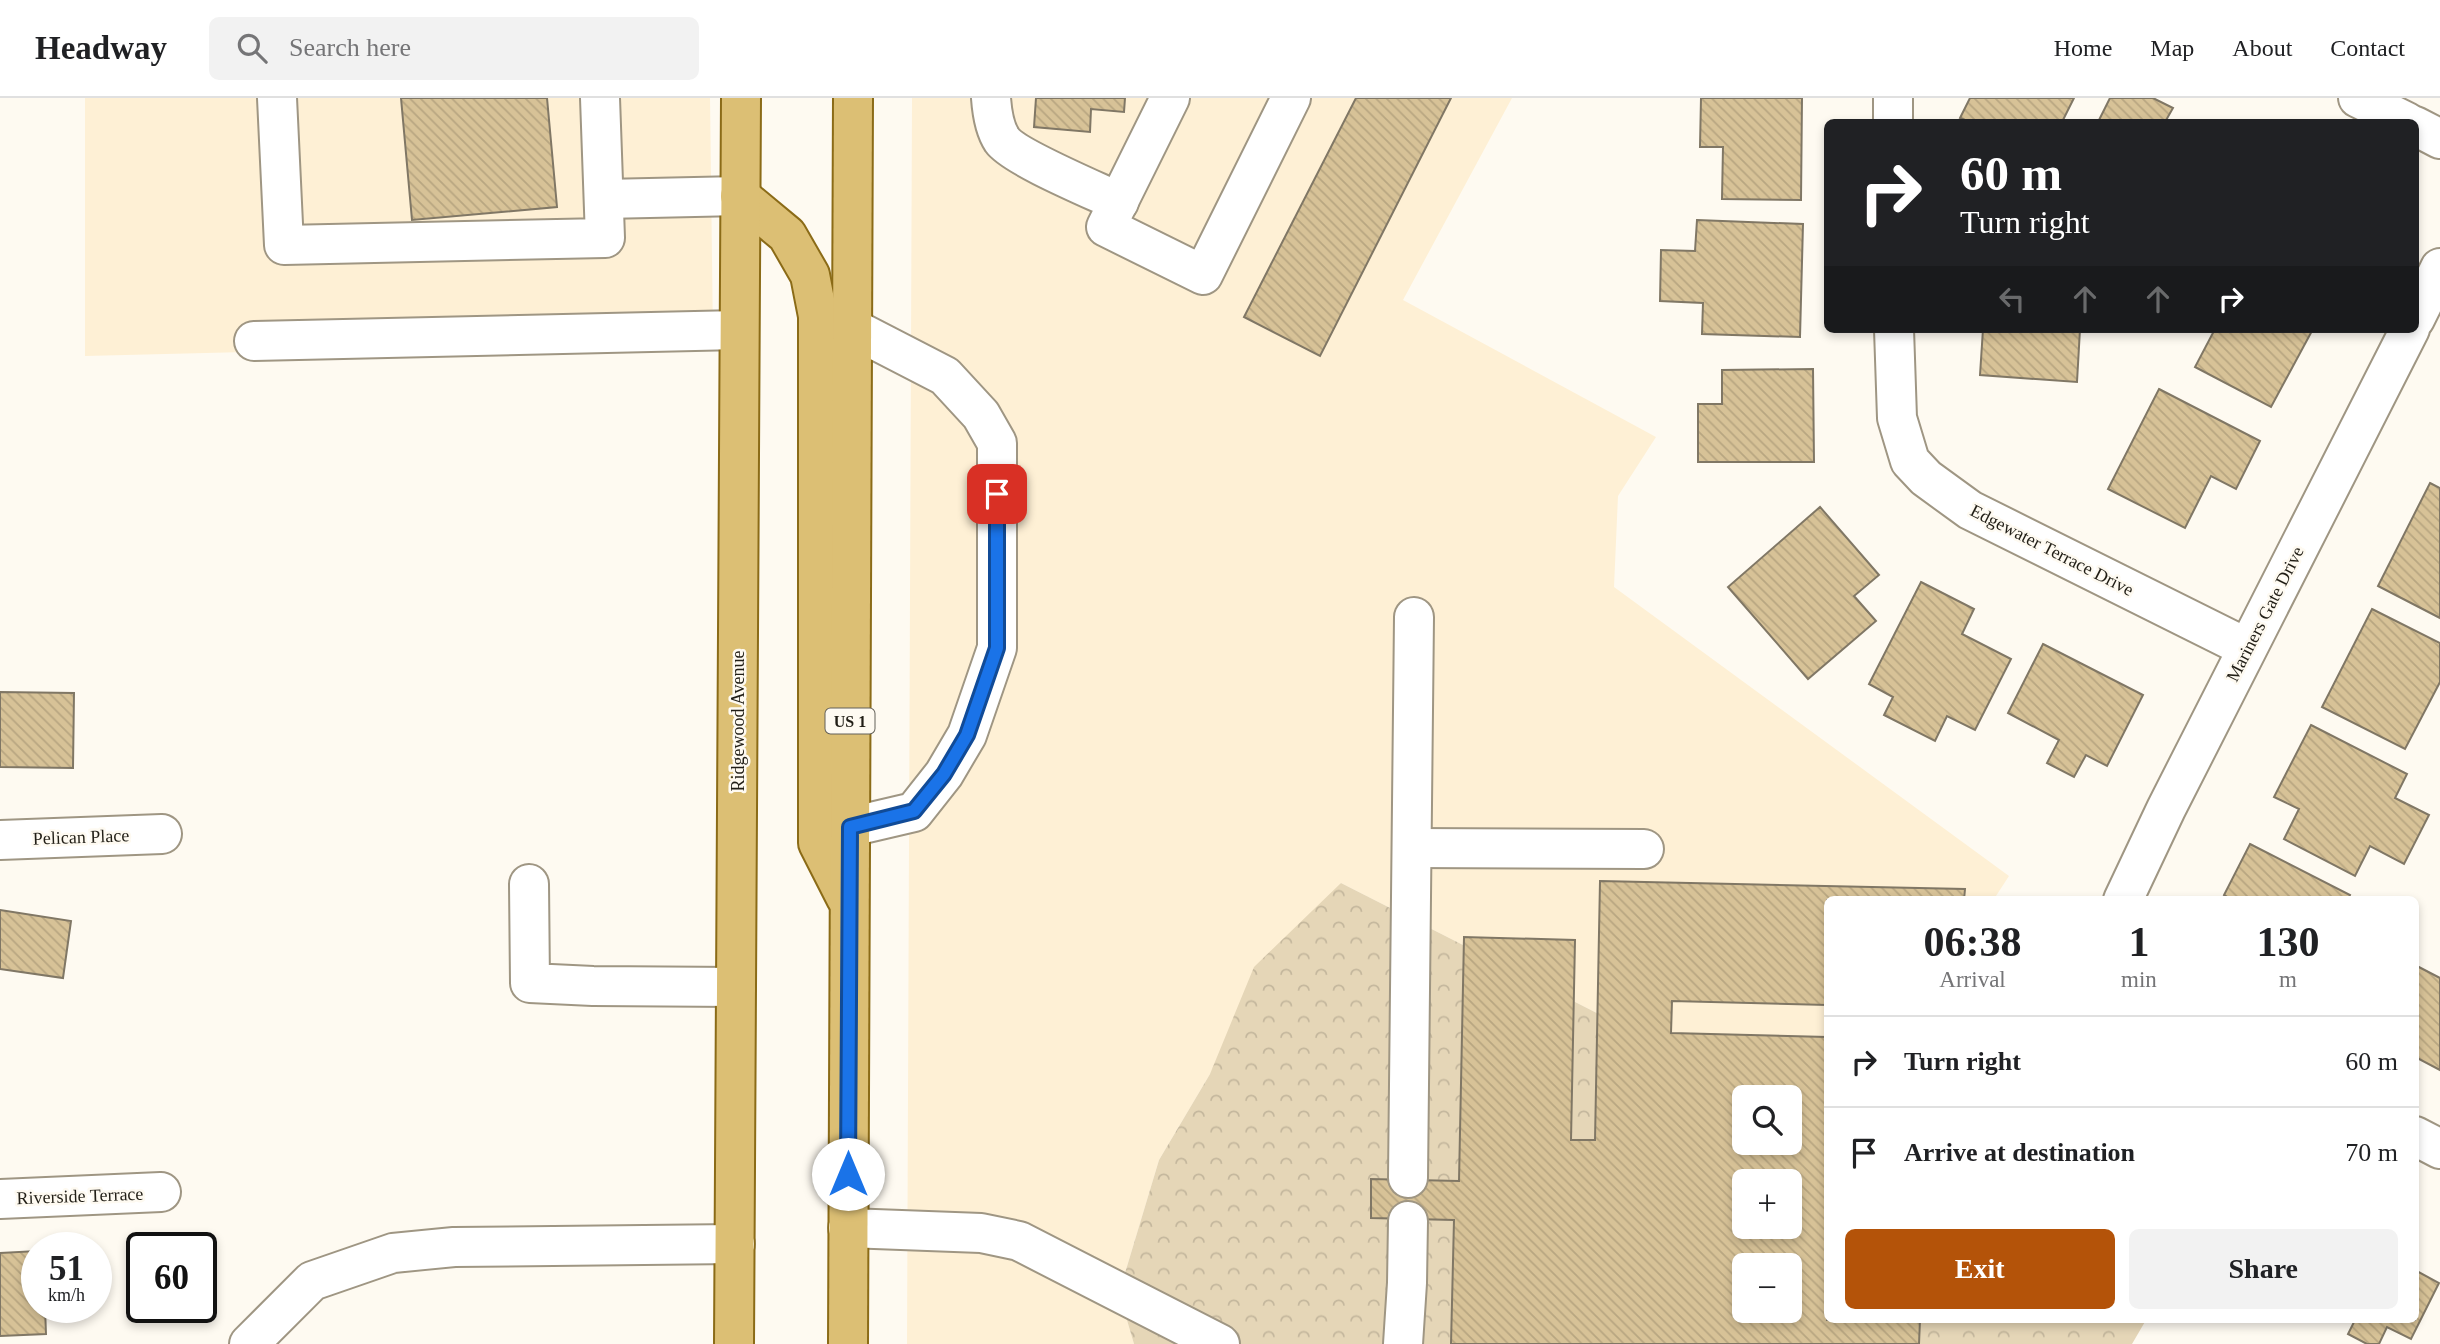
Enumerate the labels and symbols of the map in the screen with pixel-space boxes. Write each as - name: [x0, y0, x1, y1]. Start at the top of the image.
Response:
- pin: [967, 464, 1027, 524]
- street label: Edgewater Terrace Drive: [1967, 500, 2137, 600]
- street label: Mariners Gate Drive: [2222, 543, 2308, 685]
- street label: Ridgewood Avenue: [728, 650, 748, 792]
- road number: US 1: [826, 708, 874, 734]
- street label: Pelican Place: [32, 825, 130, 849]
- position arrow: [811, 1137, 885, 1211]
- street label: Riverside Terrace: [16, 1184, 144, 1208]
- speed limit sign: 60: [126, 1232, 217, 1323]

